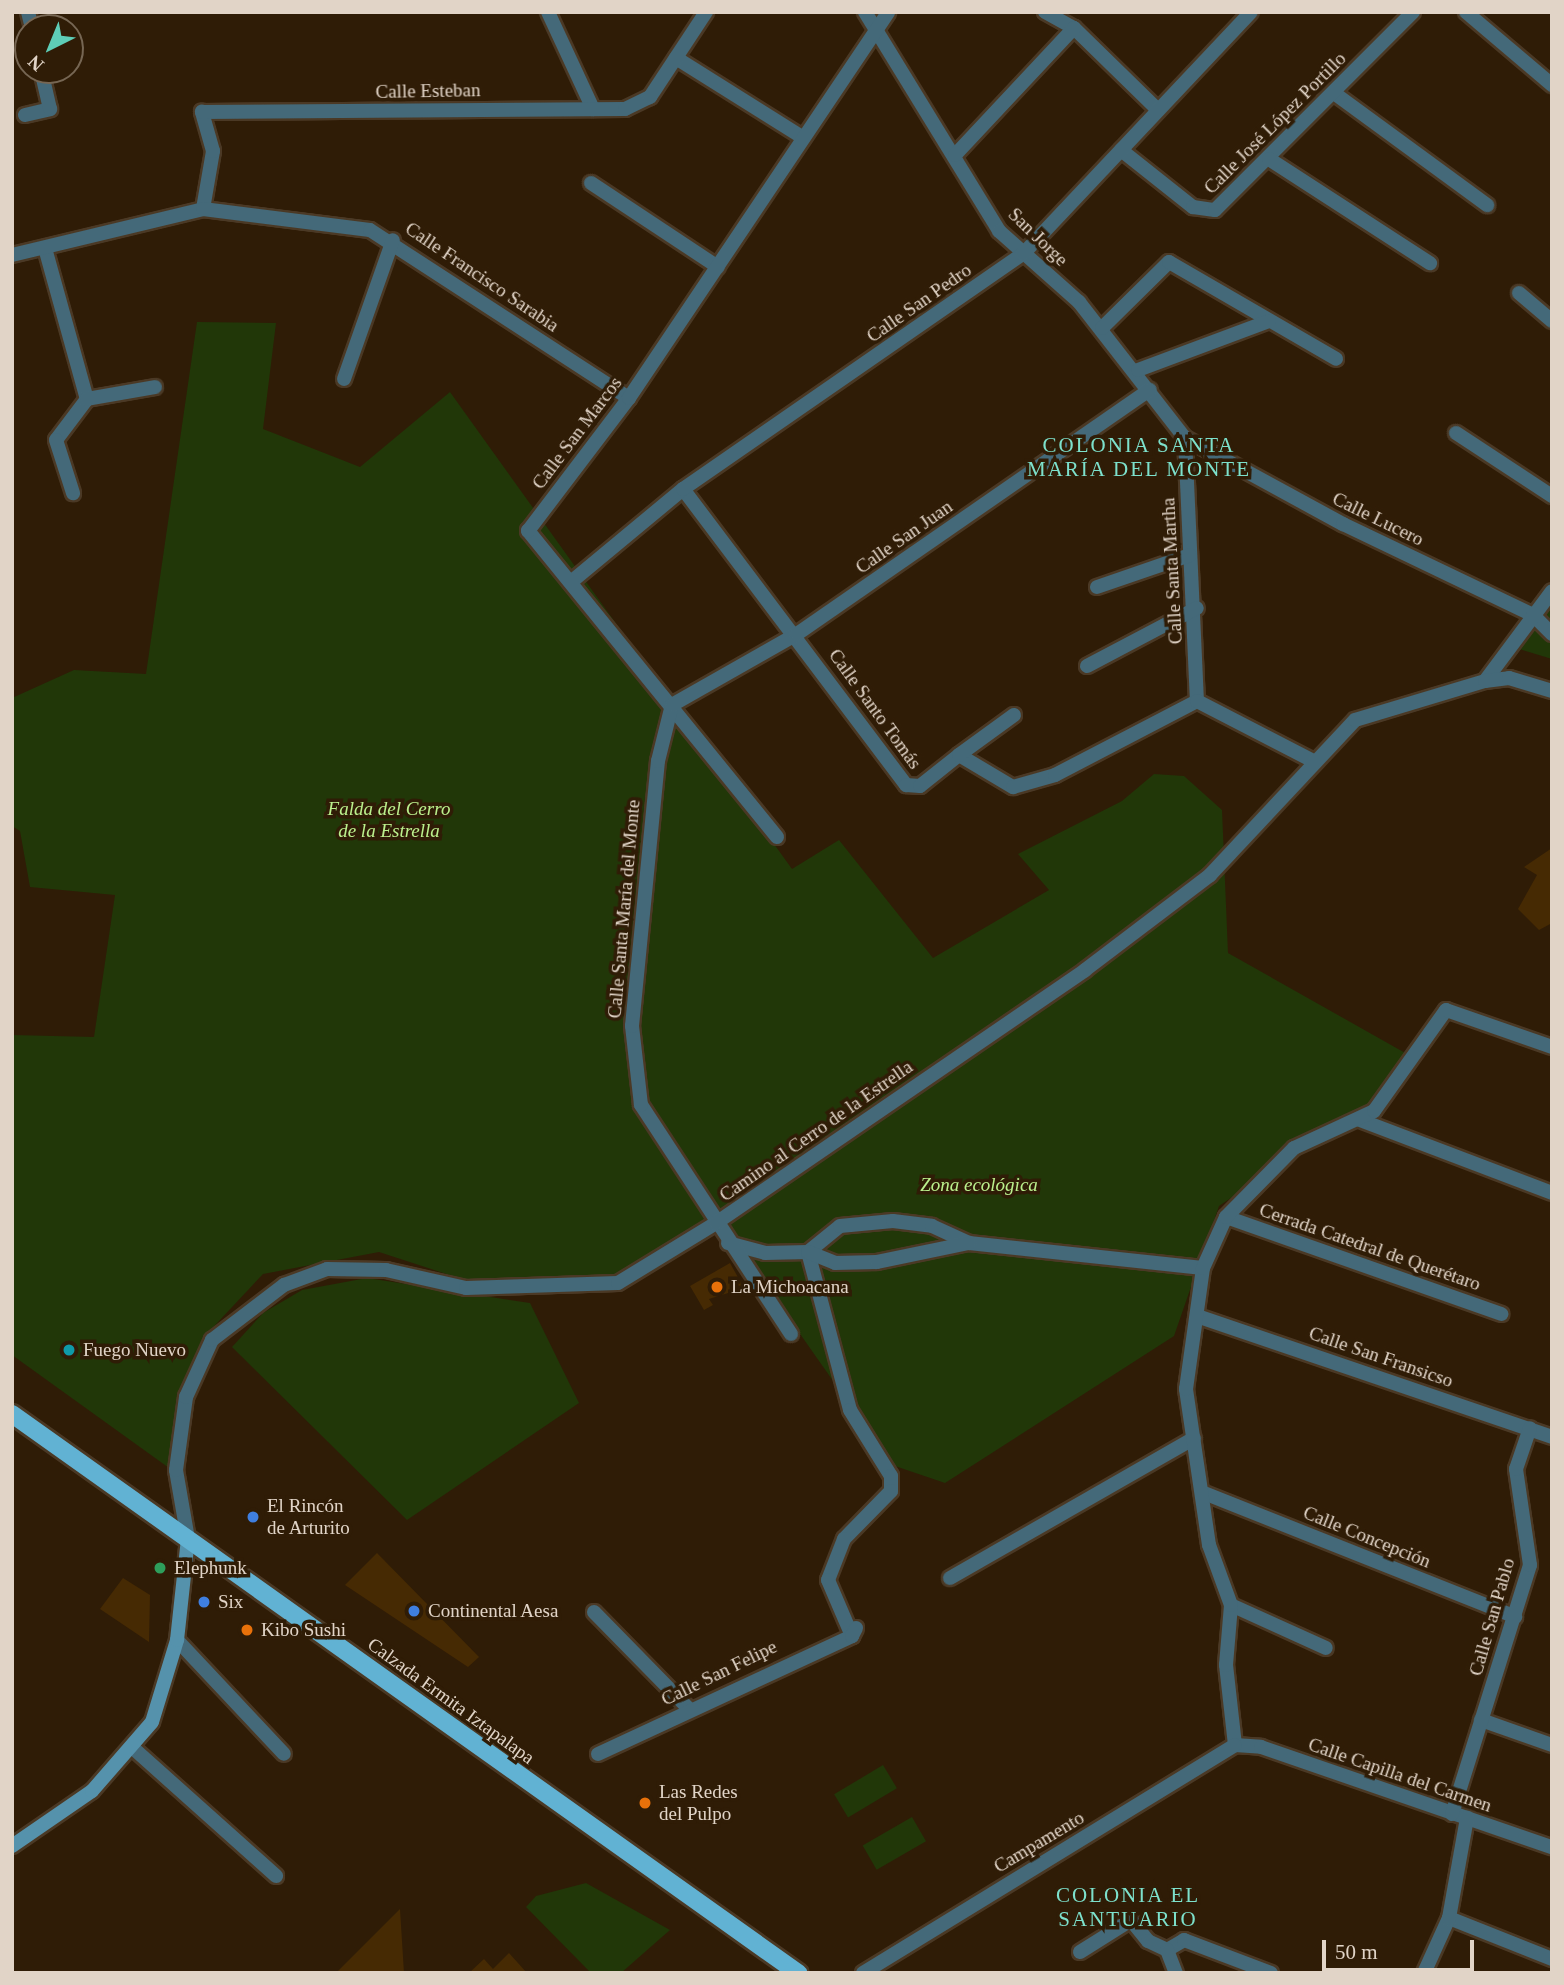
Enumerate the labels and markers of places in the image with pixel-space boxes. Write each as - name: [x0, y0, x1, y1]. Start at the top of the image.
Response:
- place label: La Michoacana: [731, 1276, 849, 1298]
- marker: La Michoacana: [709, 1279, 725, 1295]
- place label: Fuego Nuevo: [83, 1339, 186, 1361]
- marker: Fuego Nuevo: [61, 1342, 77, 1358]
- place label: El Rincón de Arturito: [267, 1495, 351, 1539]
- marker: El Rincón de Arturito: [245, 1509, 261, 1525]
- place label: Elephunk: [174, 1557, 247, 1579]
- marker: Elephunk: [152, 1560, 168, 1576]
- place label: Six: [218, 1591, 243, 1613]
- marker: Six: [196, 1594, 212, 1610]
- place label: Continental Aesa: [428, 1600, 559, 1622]
- marker: Continental Aesa: [406, 1603, 422, 1619]
- place label: Kibo Sushi: [261, 1619, 346, 1641]
- marker: Kibo Sushi: [239, 1622, 255, 1638]
- place label: Las Redes del Pulpo: [659, 1781, 738, 1825]
- marker: Las Redes del Pulpo: [637, 1795, 653, 1811]

